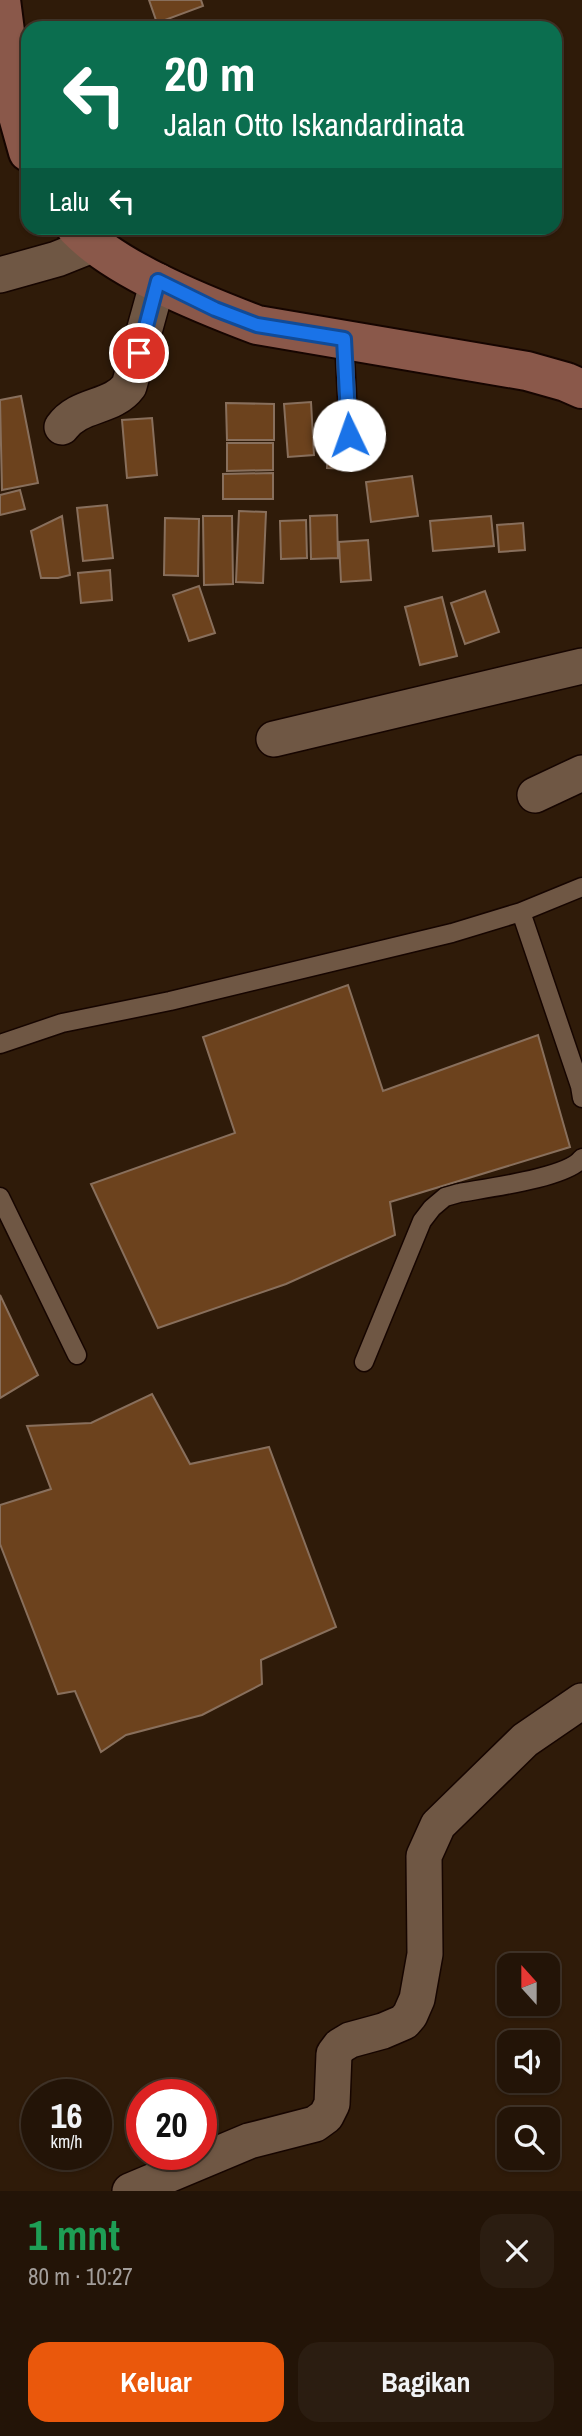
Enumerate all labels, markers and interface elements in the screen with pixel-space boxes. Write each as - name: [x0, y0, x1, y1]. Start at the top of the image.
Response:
- text: 20 m: [164, 40, 256, 106]
- icon: left: [49, 49, 140, 140]
- text: Jalan Otto Iskandardinata: [164, 103, 465, 146]
- icon: left: [103, 182, 141, 220]
- text: Lalu: [49, 184, 89, 219]
- pin: [109, 323, 169, 383]
- icon: arrive: [120, 334, 158, 372]
- position arrow: [312, 398, 386, 472]
- north arrow: [497, 1953, 560, 2016]
- map controls: [497, 1953, 560, 2170]
- button: sound: [497, 2030, 560, 2093]
- speed limit sign: 20: [126, 2079, 217, 2170]
- text: 16: [51, 2092, 82, 2139]
- button: search: [497, 2107, 560, 2170]
- text: km/h: [51, 2129, 83, 2154]
- text: 1 mnt: [28, 2207, 120, 2263]
- button: close: [480, 2214, 554, 2288]
- text: 80 m · 10:27: [28, 2261, 133, 2292]
- button: Keluar: [28, 2342, 284, 2422]
- button: Bagikan: [298, 2342, 554, 2422]

